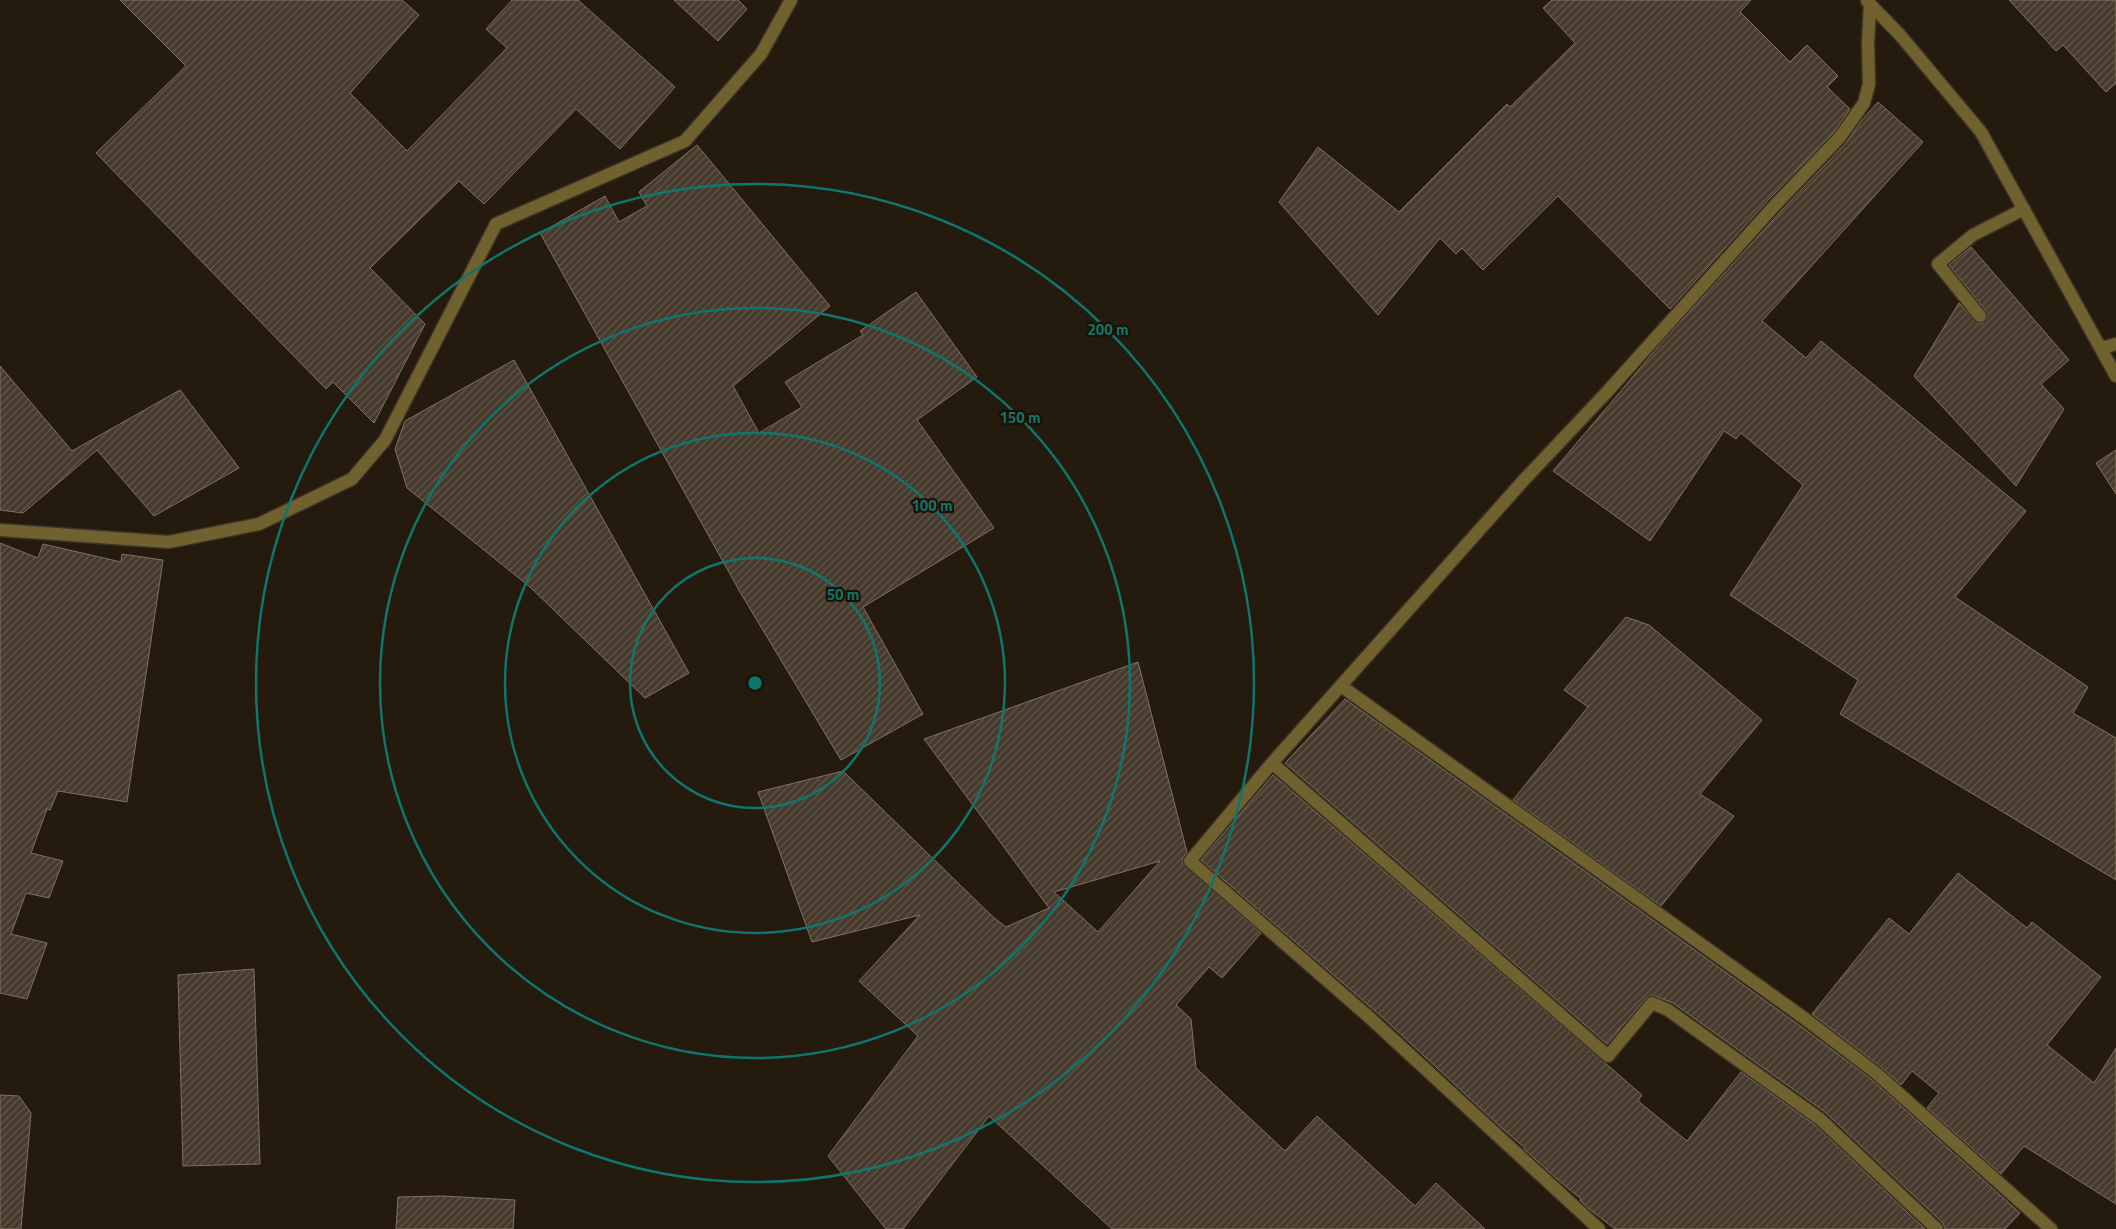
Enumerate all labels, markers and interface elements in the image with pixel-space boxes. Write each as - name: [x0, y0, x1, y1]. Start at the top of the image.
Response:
- text: 200 m: [1087, 318, 1129, 341]
- text: 150 m: [999, 406, 1041, 429]
- text: 100 m: [911, 494, 953, 517]
- text: 50 m: [827, 583, 859, 606]
- centre of rings: [746, 674, 764, 692]

